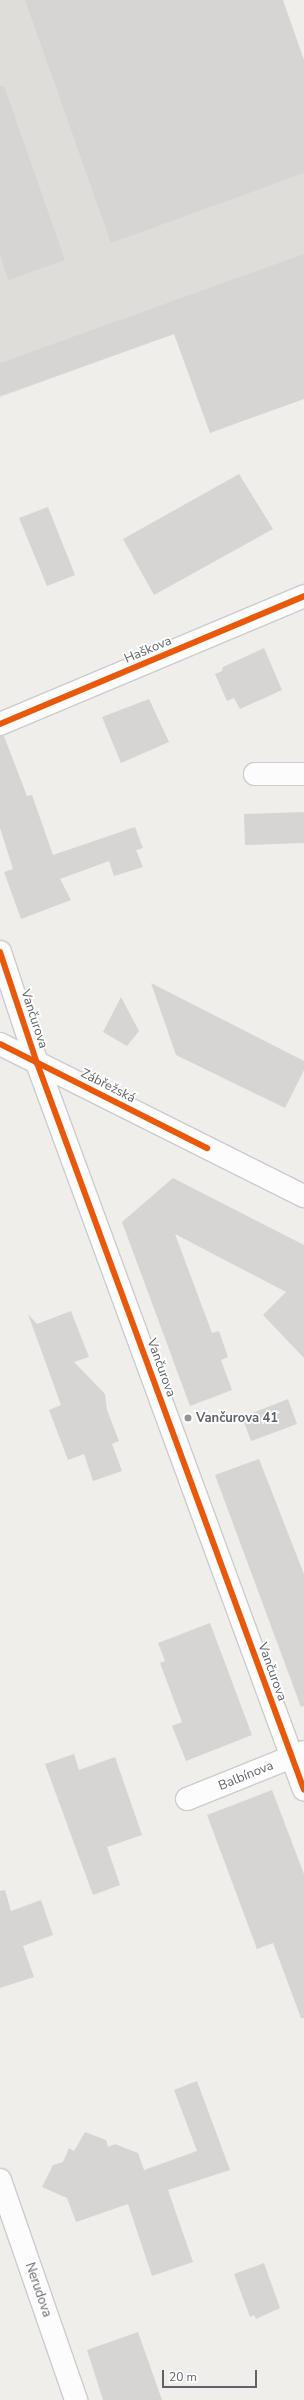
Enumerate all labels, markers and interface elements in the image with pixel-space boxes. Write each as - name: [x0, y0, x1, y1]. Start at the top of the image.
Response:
- street label: Haškova: [122, 633, 174, 667]
- street label: Vančurova: [17, 988, 51, 1050]
- street label: Zábřežská: [78, 1066, 138, 1106]
- street label: Vančurova: [143, 1337, 179, 1399]
- place label: Vančurova 41: [196, 1410, 278, 1426]
- marker: Vančurova 41: [183, 1413, 193, 1423]
- street label: Vančurova: [254, 1641, 290, 1703]
- street label: Balbínova: [216, 1758, 276, 1794]
- street label: Nerudova: [21, 2261, 55, 2319]
- scale bar: [164, 2362, 259, 2388]
- text: 20 m: [169, 2369, 197, 2385]

